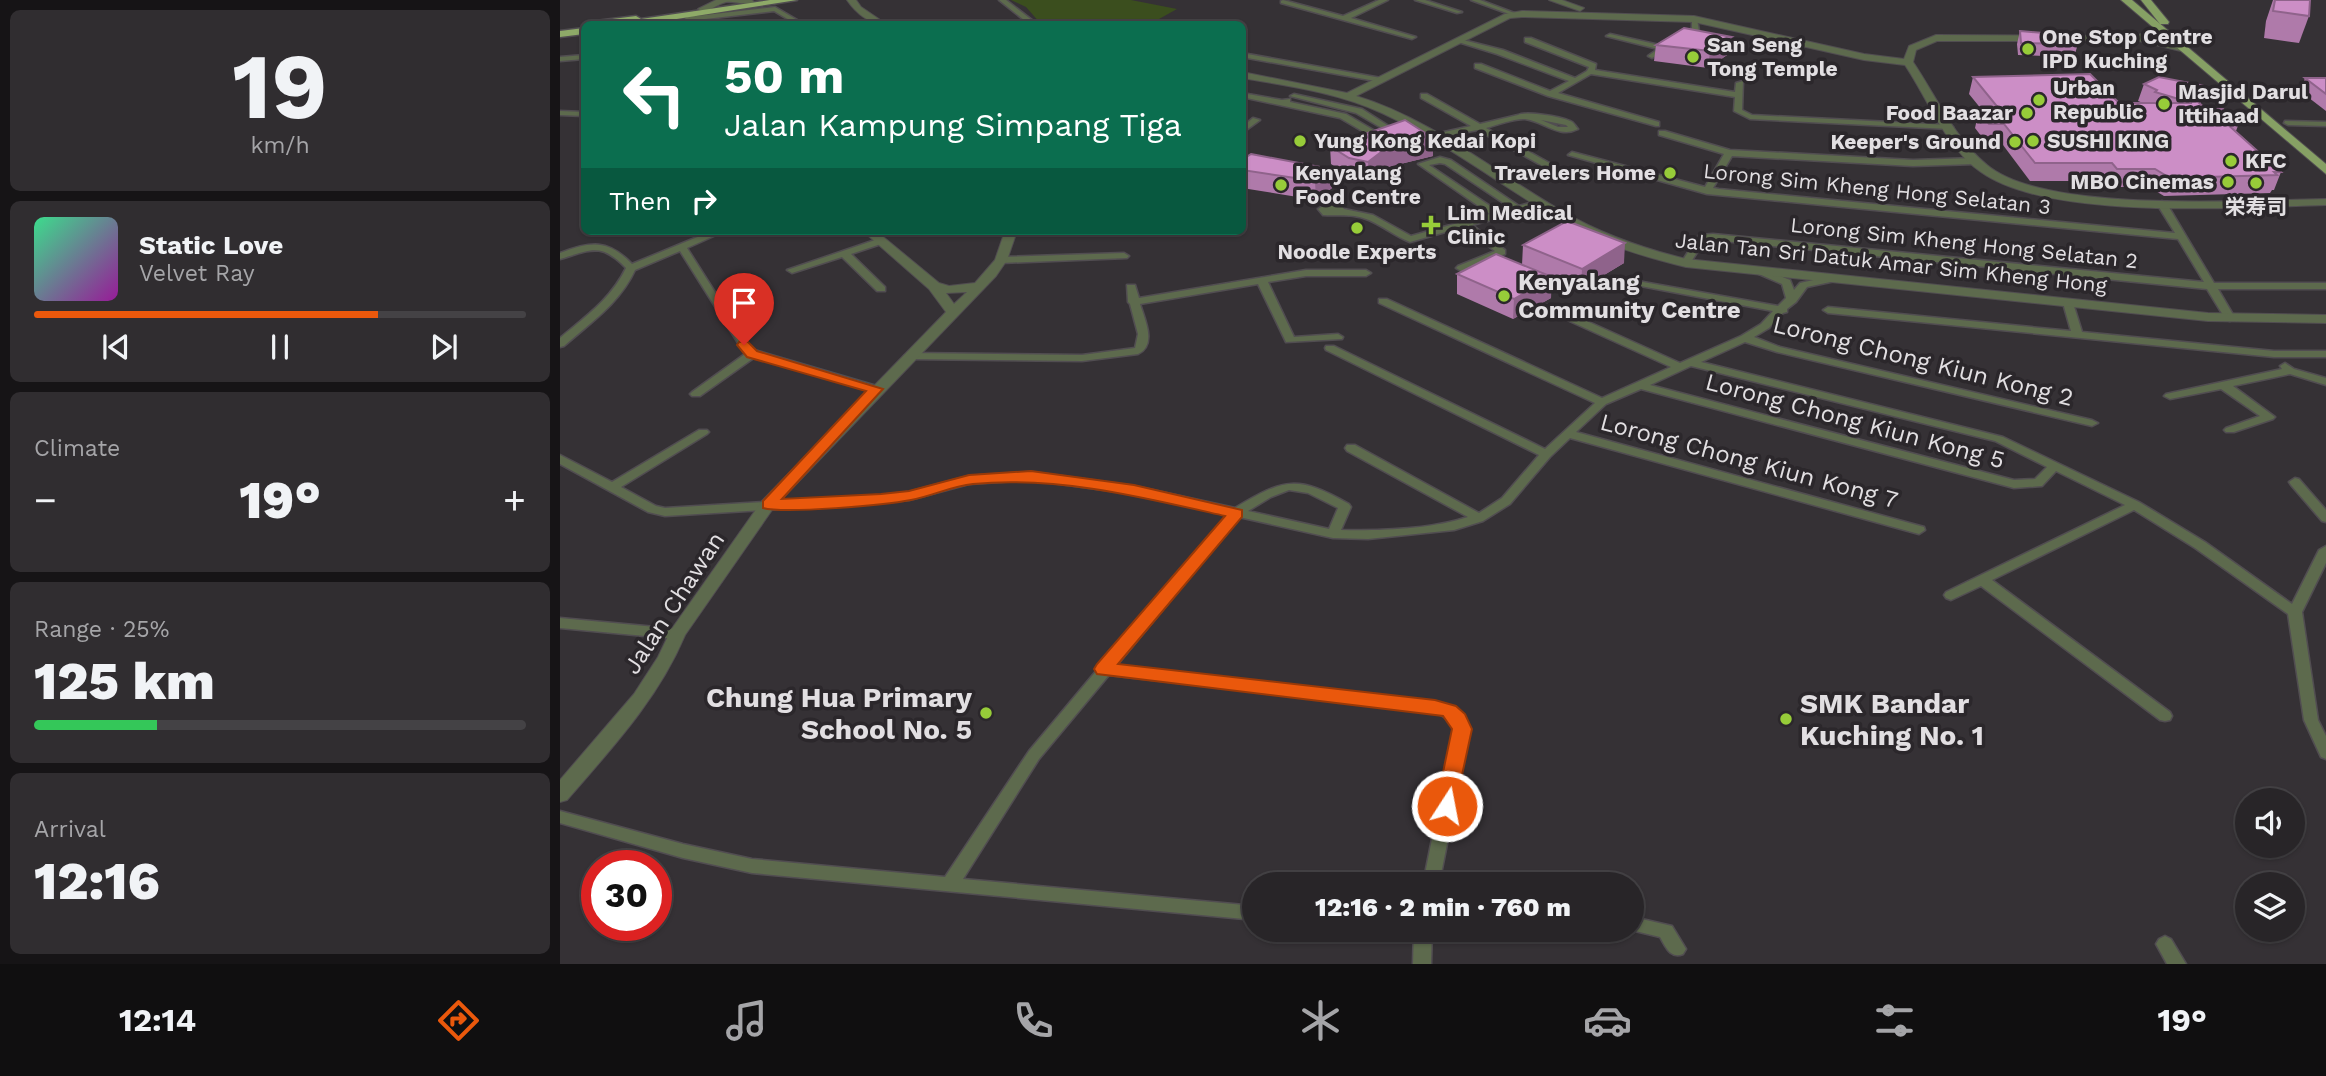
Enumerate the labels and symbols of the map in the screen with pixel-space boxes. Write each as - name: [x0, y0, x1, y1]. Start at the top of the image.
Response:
- place label: One Stop Centre IPD Kuching: [2042, 24, 2213, 73]
- place label: San Seng Tong Temple: [1707, 32, 1838, 81]
- marker: One Stop Centre IPD Kuching: [2020, 41, 2036, 57]
- marker: San Seng Tong Temple: [1685, 49, 1701, 65]
- place label: Urban Republic: [2053, 75, 2144, 124]
- place label: Masjid Darul Ittihaad: [2178, 79, 2308, 128]
- marker: Urban Republic: [2031, 92, 2047, 108]
- marker: Masjid Darul Ittihaad: [2156, 96, 2172, 112]
- place label: Food Baazar: [1886, 100, 2013, 125]
- marker: Food Baazar: [2019, 105, 2035, 121]
- place label: Yung Kong Kedai Kopi: [1314, 128, 1536, 153]
- place label: SUSHI KING: [2047, 128, 2169, 153]
- place label: Keeper's Ground: [1830, 129, 2001, 154]
- marker: Yung Kong Kedai Kopi: [1292, 133, 1308, 149]
- marker: SUSHI KING: [2025, 133, 2041, 149]
- marker: Keeper's Ground: [2007, 134, 2023, 150]
- place label: KFC: [2245, 148, 2287, 173]
- marker: KFC: [2223, 153, 2239, 169]
- street label: Lorong Sim Kheng Hong Selatan 3: [1702, 158, 2052, 219]
- place label: Kenyalang Food Centre: [1295, 160, 1421, 209]
- place label: Travelers Home: [1494, 160, 1656, 185]
- marker: Travelers Home: [1662, 165, 1678, 181]
- place label: MBO Cinemas: [2070, 169, 2214, 194]
- marker: MBO Cinemas: [2220, 174, 2236, 190]
- marker: 栄寿司: [2248, 175, 2264, 191]
- marker: Kenyalang Food Centre: [1273, 177, 1289, 193]
- place label: 栄寿司: [2225, 194, 2288, 219]
- place label: Lim Medical Clinic: [1447, 200, 1573, 249]
- street label: Lorong Sim Kheng Hong Selatan 2: [1789, 212, 2139, 273]
- marker: Lim Medical Clinic: [1421, 215, 1441, 235]
- marker: Noodle Experts: [1349, 220, 1365, 236]
- street label: Jalan Tan Sri Datuk Amar Sim Kheng Hong: [1674, 227, 2109, 298]
- place label: Noodle Experts: [1278, 239, 1436, 264]
- place label: Kenyalang Community Centre: [1518, 268, 1741, 324]
- pin: [714, 273, 774, 345]
- marker: Kenyalang Community Centre: [1496, 288, 1512, 304]
- street label: Lorong Chong Kiun Kong 2: [1770, 310, 2076, 412]
- street label: Lorong Chong Kiun Kong 5: [1702, 368, 2008, 474]
- street label: Lorong Chong Kiun Kong 7: [1597, 408, 1901, 514]
- street label: Jalan Chawan: [618, 527, 730, 679]
- place label: Chung Hua Primary School No. 5: [706, 681, 972, 746]
- place label: SMK Bandar Kuching No. 1: [1800, 687, 1984, 752]
- marker: Chung Hua Primary School No. 5: [978, 705, 994, 721]
- marker: SMK Bandar Kuching No. 1: [1778, 711, 1794, 727]
- position arrow: [1410, 769, 1484, 843]
- speed limit sign: 30: [581, 850, 672, 941]

